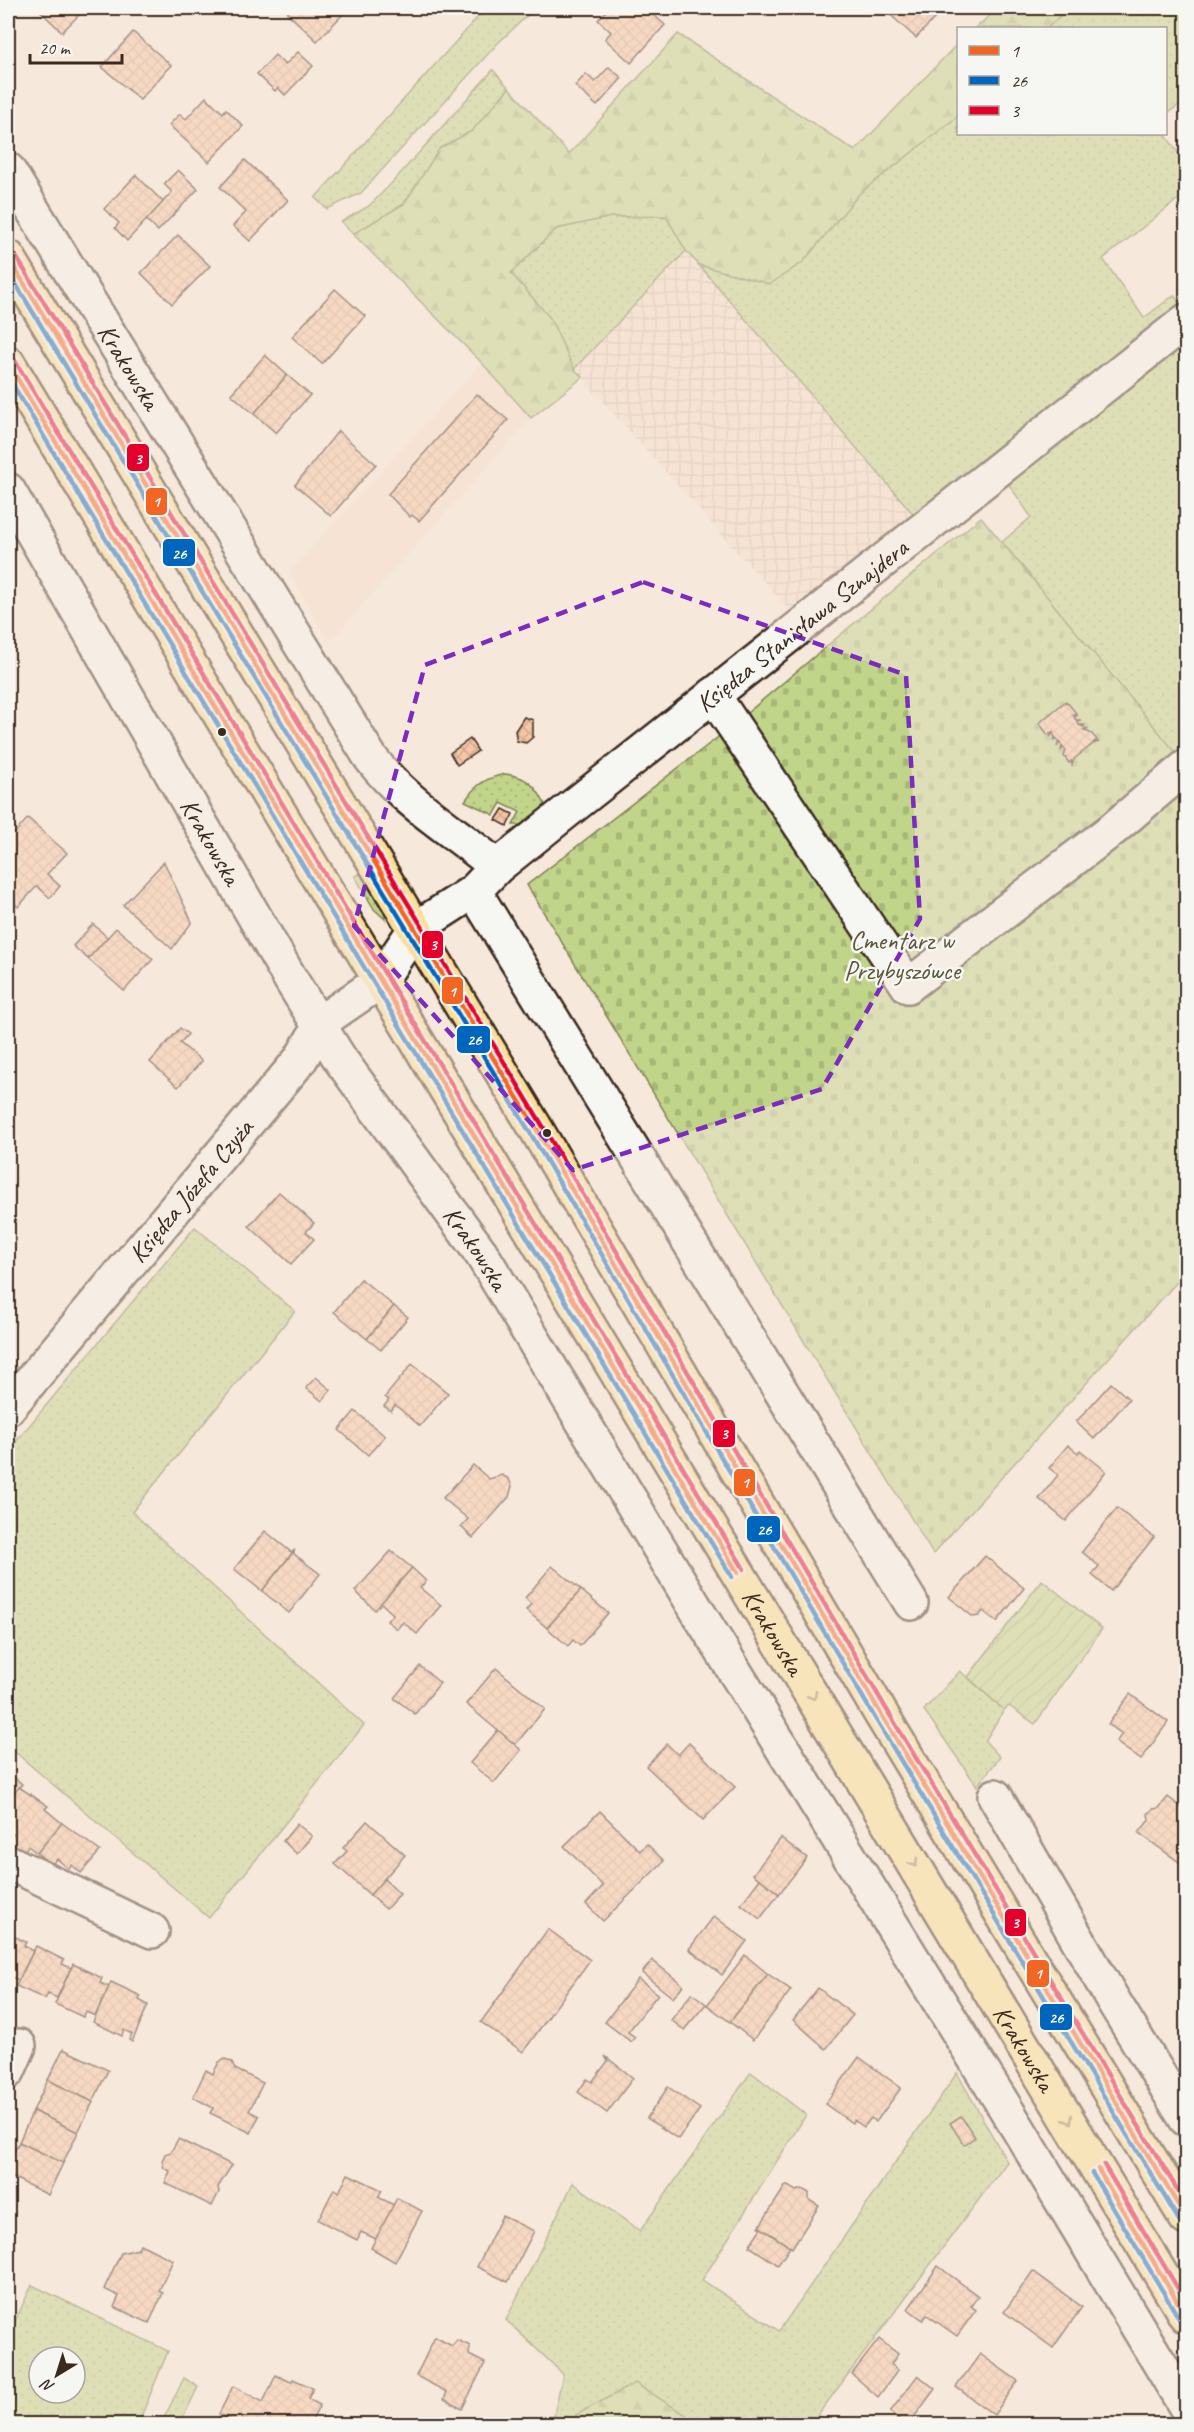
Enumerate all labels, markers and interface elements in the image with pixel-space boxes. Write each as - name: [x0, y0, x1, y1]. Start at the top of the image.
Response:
- scale bar: [30, 27, 122, 65]
- legend: [957, 27, 1167, 135]
- text: 20 m: [39, 37, 72, 59]
- text: 1: [1011, 40, 1020, 62]
- text: 26: [1011, 70, 1028, 92]
- text: 3: [1011, 100, 1021, 122]
- street label: Krakowska: [90, 318, 169, 418]
- line badge: 3: [126, 443, 150, 472]
- text: 3: [134, 449, 143, 469]
- line badge: 1: [145, 487, 168, 516]
- text: 1: [152, 492, 161, 512]
- street label: Księdza Stanisława Sznajdera: [689, 531, 916, 720]
- line badge: 26: [162, 538, 196, 567]
- text: 26: [172, 544, 188, 564]
- unlabelled marker: [216, 726, 228, 738]
- street label: Krakowska: [173, 793, 250, 893]
- park label: Cmentarz w Przybyszówce: [844, 924, 962, 987]
- line badge: 3: [421, 930, 444, 959]
- text: 3: [429, 935, 438, 955]
- line badge: 1: [441, 976, 464, 1005]
- text: 1: [448, 982, 457, 1002]
- line badge: 26: [456, 1025, 491, 1054]
- text: 26: [467, 1030, 483, 1050]
- street label: Księdza Józefa Czyża: [121, 1111, 262, 1269]
- unlabelled marker: [541, 1127, 553, 1139]
- street label: Krakowska: [435, 1200, 517, 1299]
- line badge: 3: [712, 1419, 736, 1448]
- text: 3: [720, 1424, 729, 1444]
- line badge: 1: [733, 1468, 756, 1497]
- text: 1: [741, 1473, 750, 1493]
- line badge: 26: [746, 1515, 781, 1543]
- text: 26: [757, 1520, 773, 1540]
- street label: Krakowska: [734, 1583, 813, 1683]
- one-way arrow: [806, 1690, 817, 1700]
- one-way arrow: [907, 1857, 918, 1867]
- line badge: 3: [1004, 1908, 1027, 1937]
- text: 3: [1011, 1913, 1020, 1933]
- line badge: 1: [1026, 1959, 1050, 1988]
- text: 1: [1034, 1964, 1043, 1984]
- street label: Krakowska: [985, 1999, 1064, 2100]
- line badge: 26: [1039, 2003, 1073, 2031]
- text: 26: [1049, 2008, 1065, 2028]
- one-way arrow: [1061, 2114, 1073, 2124]
- north arrow: [27, 2345, 87, 2405]
- text: N: [36, 2373, 58, 2397]

